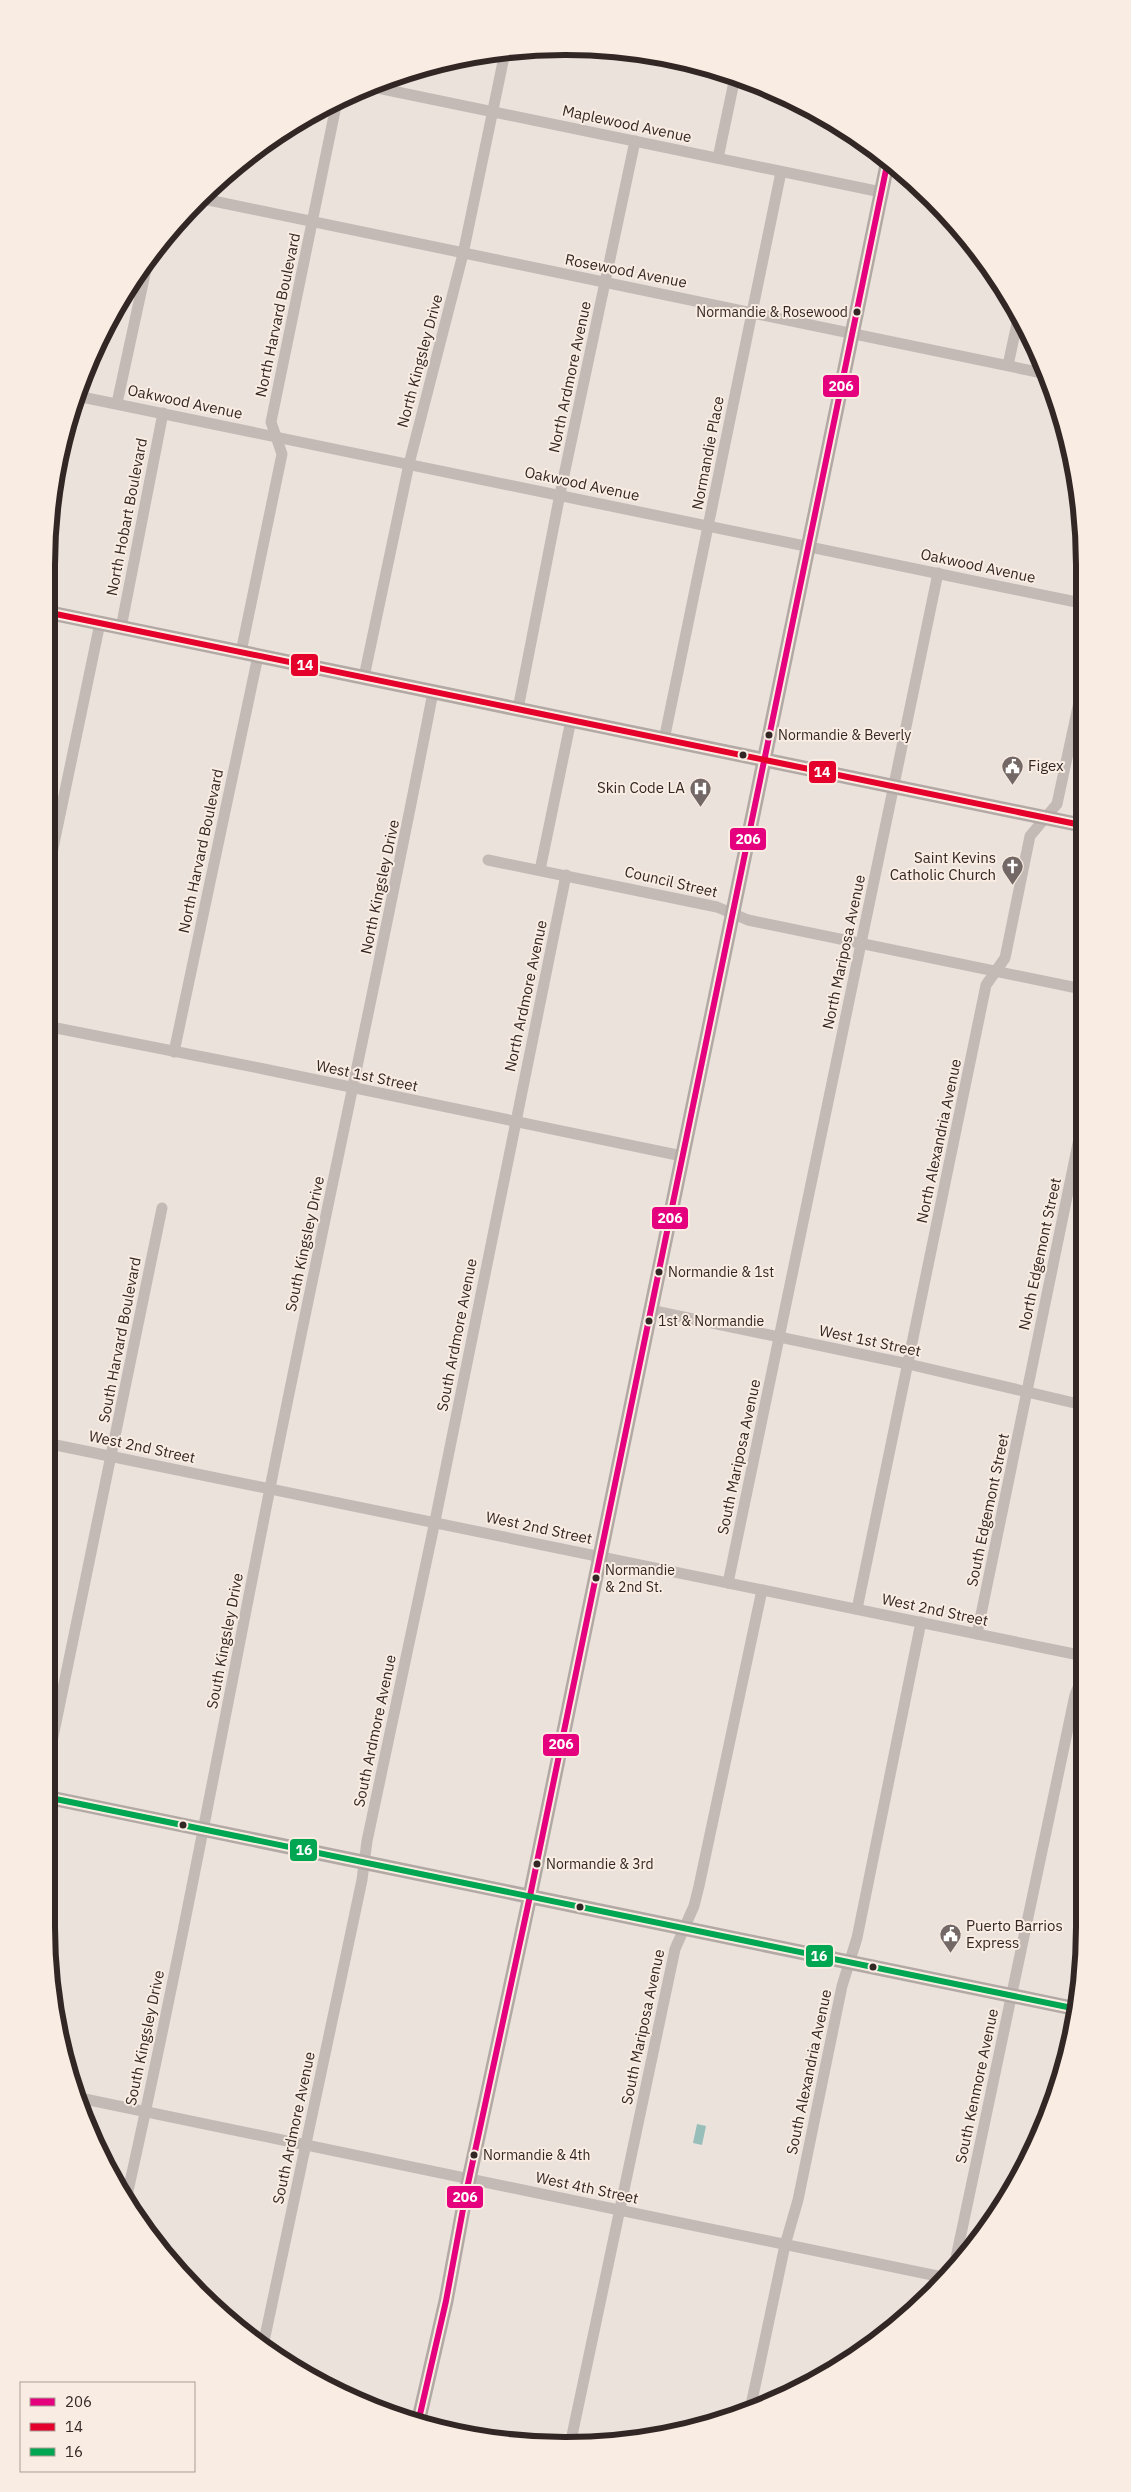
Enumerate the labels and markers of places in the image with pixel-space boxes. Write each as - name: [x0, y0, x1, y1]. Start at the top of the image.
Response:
- place label: Normandie & Rosewood: [696, 303, 848, 321]
- marker: Normandie & Rosewood: [852, 307, 862, 317]
- place label: Normandie & Beverly: [778, 726, 911, 744]
- marker: Normandie & Beverly: [764, 730, 774, 740]
- unlabelled marker: [738, 750, 748, 760]
- public building icon: Figex: [1000, 754, 1024, 785]
- place label: Figex: [1028, 756, 1064, 775]
- hospital icon: Skin Code LA: [689, 776, 713, 807]
- place label: Skin Code LA: [597, 778, 685, 797]
- place label: Saint Kevins Catholic Church: [890, 848, 996, 884]
- church icon: Saint Kevins Catholic Church: [1000, 855, 1024, 886]
- place label: Normandie & 1st: [668, 1263, 774, 1281]
- marker: Normandie & 1st: [654, 1267, 664, 1277]
- place label: 1st & Normandie: [658, 1312, 765, 1330]
- marker: 1st & Normandie: [644, 1316, 654, 1326]
- place label: Normandie & 2nd St.: [605, 1561, 675, 1596]
- marker: Normandie & 2nd St.: [591, 1573, 601, 1583]
- unlabelled marker: [178, 1820, 188, 1830]
- place label: Normandie & 3rd: [546, 1855, 654, 1873]
- marker: Normandie & 3rd: [532, 1859, 542, 1869]
- unlabelled marker: [575, 1902, 585, 1912]
- place label: Puerto Barrios Express: [966, 1916, 1063, 1952]
- public building icon: Puerto Barrios Express: [938, 1923, 962, 1954]
- unlabelled marker: [868, 1962, 878, 1972]
- place label: Normandie & 4th: [483, 2146, 590, 2164]
- marker: Normandie & 4th: [469, 2150, 479, 2160]

